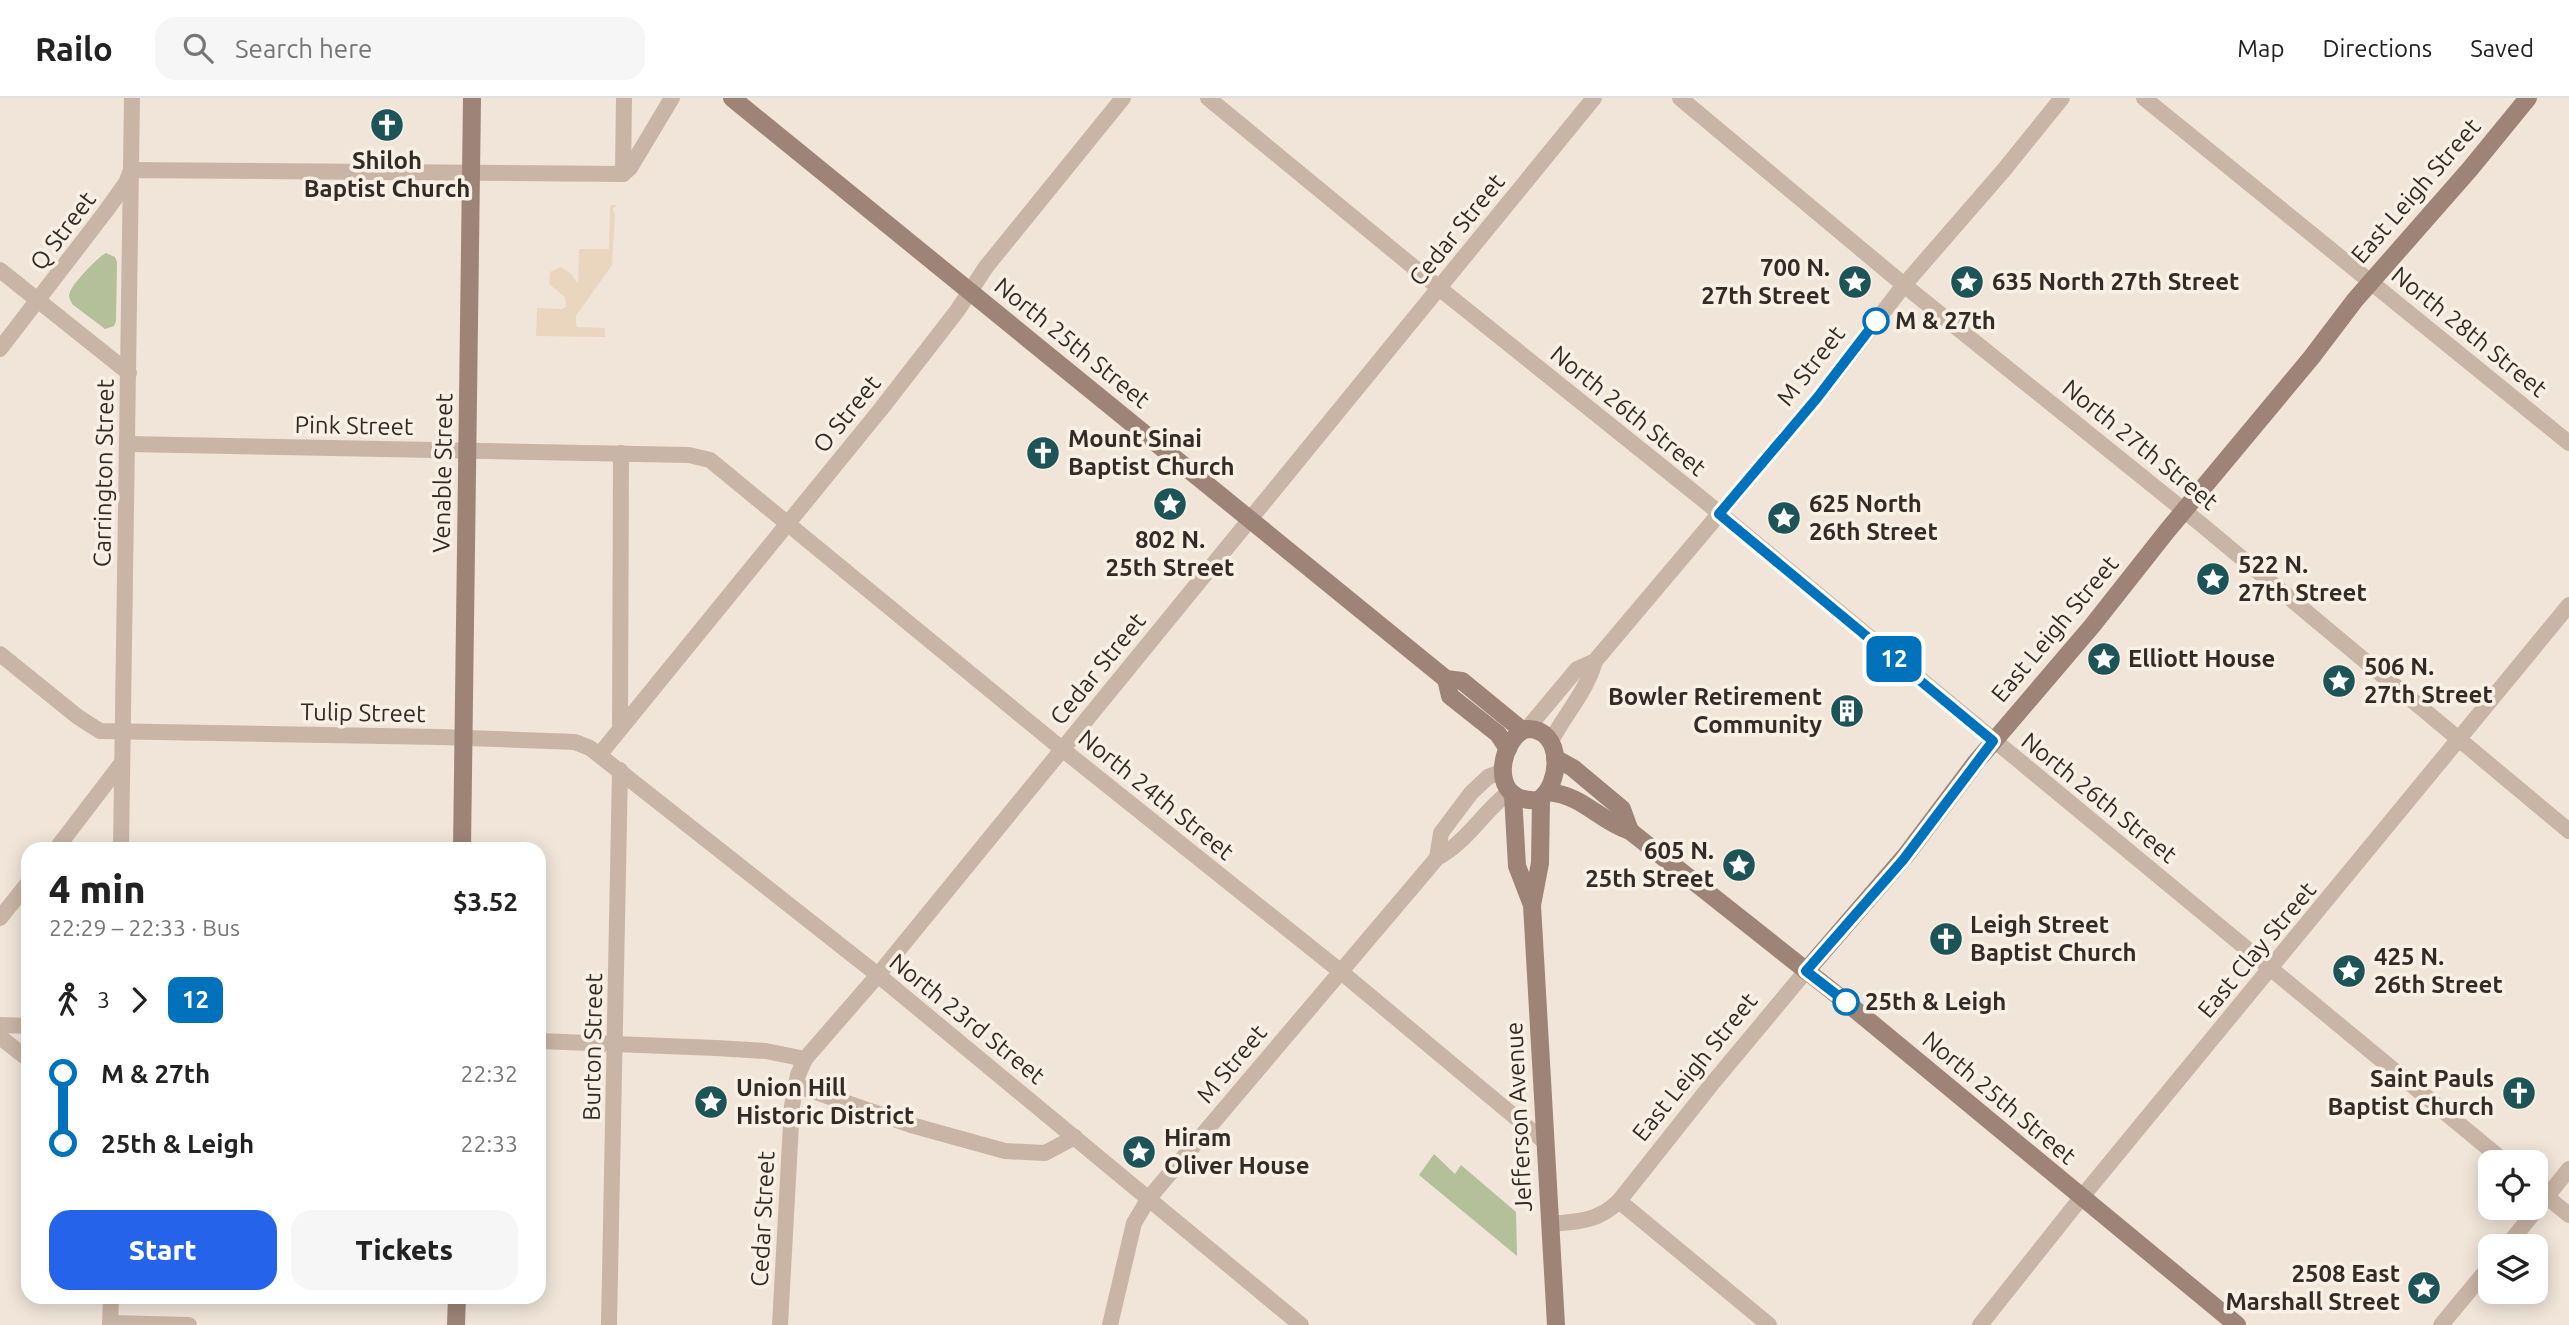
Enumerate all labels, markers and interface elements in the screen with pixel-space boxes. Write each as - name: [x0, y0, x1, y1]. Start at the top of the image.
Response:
- search box: [155, 17, 645, 80]
- icon: search: [179, 29, 217, 67]
- text: Railo: [35, 30, 113, 67]
- text: Search here: [235, 34, 372, 63]
- text: Map: [2237, 35, 2284, 62]
- text: Directions: [2322, 35, 2432, 62]
- text: Saved: [2470, 35, 2534, 62]
- church icon: Shiloh Baptist Church: [368, 106, 406, 144]
- street label: East Leigh Street: [2346, 113, 2486, 268]
- place label: Shiloh Baptist Church: [304, 147, 470, 202]
- street label: Cedar Street: [1403, 168, 1510, 291]
- street label: Q Street: [24, 186, 101, 275]
- place label: 700 N. 27th Street: [1701, 254, 1830, 309]
- street label: North 28th Street: [2386, 261, 2553, 403]
- place icon: 700 N. 27th Street: [1836, 263, 1874, 301]
- place icon: 635 North 27th Street: [1948, 263, 1986, 301]
- place label: 635 North 27th Street: [1992, 268, 2239, 295]
- street label: North 25th Street: [989, 272, 1156, 414]
- place label: M & 27th: [1895, 307, 1996, 334]
- marker: M & 27th: [1863, 308, 1889, 334]
- street label: M Street: [1771, 320, 1850, 411]
- street label: North 26th Street: [1545, 340, 1712, 482]
- street label: O Street: [807, 369, 886, 458]
- street label: North 27th Street: [2057, 374, 2224, 516]
- street label: Carrington Street: [88, 378, 119, 567]
- street label: Venable Street: [428, 392, 457, 553]
- street label: Pink Street: [295, 411, 414, 440]
- place label: Mount Sinai Baptist Church: [1068, 425, 1235, 480]
- church icon: Mount Sinai Baptist Church: [1024, 434, 1062, 472]
- place icon: 802 N. 25th Street: [1151, 485, 1189, 523]
- place label: 625 North 26th Street: [1809, 490, 1938, 545]
- place icon: 625 North 26th Street: [1765, 499, 1803, 537]
- place label: 802 N. 25th Street: [1106, 526, 1234, 581]
- street label: East Leigh Street: [1986, 550, 2124, 707]
- place label: 522 N. 27th Street: [2238, 551, 2367, 606]
- place icon: 522 N. 27th Street: [2194, 560, 2232, 598]
- street label: Cedar Street: [1044, 607, 1151, 730]
- line badge: 12: [1862, 636, 1926, 682]
- place icon: Elliott House: [2085, 640, 2123, 678]
- text: 12: [1880, 645, 1908, 672]
- place label: Elliott House: [2128, 645, 2275, 672]
- place label: 506 N. 27th Street: [2364, 653, 2493, 708]
- place icon: 506 N. 27th Street: [2320, 662, 2358, 700]
- place label: Bowler Retirement Community: [1608, 683, 1822, 738]
- building icon: Bowler Retirement Community: [1828, 692, 1866, 730]
- street label: Tulip Street: [300, 698, 426, 727]
- street label: North 24th Street: [1073, 724, 1240, 866]
- street label: North 26th Street: [2016, 727, 2183, 869]
- place label: 605 N. 25th Street: [1585, 837, 1714, 892]
- place icon: 605 N. 25th Street: [1720, 846, 1758, 884]
- text: 4 min: [49, 868, 146, 910]
- street label: East Clay Street: [2192, 876, 2321, 1023]
- text: $3.52: [453, 887, 518, 916]
- place label: Leigh Street Baptist Church: [1970, 911, 2137, 966]
- text: 22:29 – 22:33 · Bus: [49, 915, 240, 940]
- church icon: Leigh Street Baptist Church: [1927, 920, 1965, 958]
- place label: 425 N. 26th Street: [2374, 943, 2503, 998]
- street label: North 23rd Street: [884, 948, 1051, 1090]
- place icon: 425 N. 26th Street: [2330, 952, 2368, 990]
- street label: Burton Street: [578, 972, 607, 1121]
- icon: walk: [49, 981, 87, 1019]
- icon: forward: [120, 981, 158, 1019]
- text: 12: [182, 986, 209, 1013]
- text: 3: [97, 987, 110, 1012]
- street label: East Leigh Street: [1627, 987, 1763, 1146]
- place label: 25th & Leigh: [1865, 988, 2006, 1015]
- marker: 25th & Leigh: [1833, 989, 1859, 1015]
- street label: M Street: [1191, 1019, 1272, 1108]
- street label: Jefferson Avenue: [1500, 1021, 1537, 1213]
- street label: North 25th Street: [1917, 1026, 2082, 1170]
- text: M & 27th: [101, 1059, 210, 1088]
- text: 22:32: [460, 1061, 518, 1086]
- place label: Saint Pauls Baptist Church: [2327, 1065, 2494, 1120]
- place label: Union Hill Historic District: [736, 1074, 914, 1129]
- church icon: Saint Pauls Baptist Church: [2500, 1074, 2538, 1112]
- place icon: Union Hill Historic District: [692, 1083, 730, 1121]
- place label: Hiram Oliver House: [1164, 1124, 1310, 1179]
- text: 25th & Leigh: [101, 1129, 254, 1158]
- text: 22:33: [460, 1131, 518, 1156]
- place icon: Hiram Oliver House: [1120, 1133, 1158, 1171]
- street label: Cedar Street: [745, 1150, 780, 1288]
- map controls: [2478, 1150, 2548, 1304]
- button: locate: [2478, 1150, 2548, 1220]
- button: Start: [49, 1210, 277, 1290]
- button: Tickets: [291, 1210, 518, 1290]
- button: layers: [2478, 1234, 2548, 1304]
- place label: 2508 East Marshall Street: [2225, 1260, 2400, 1315]
- place icon: 2508 East Marshall Street: [2405, 1269, 2443, 1307]

